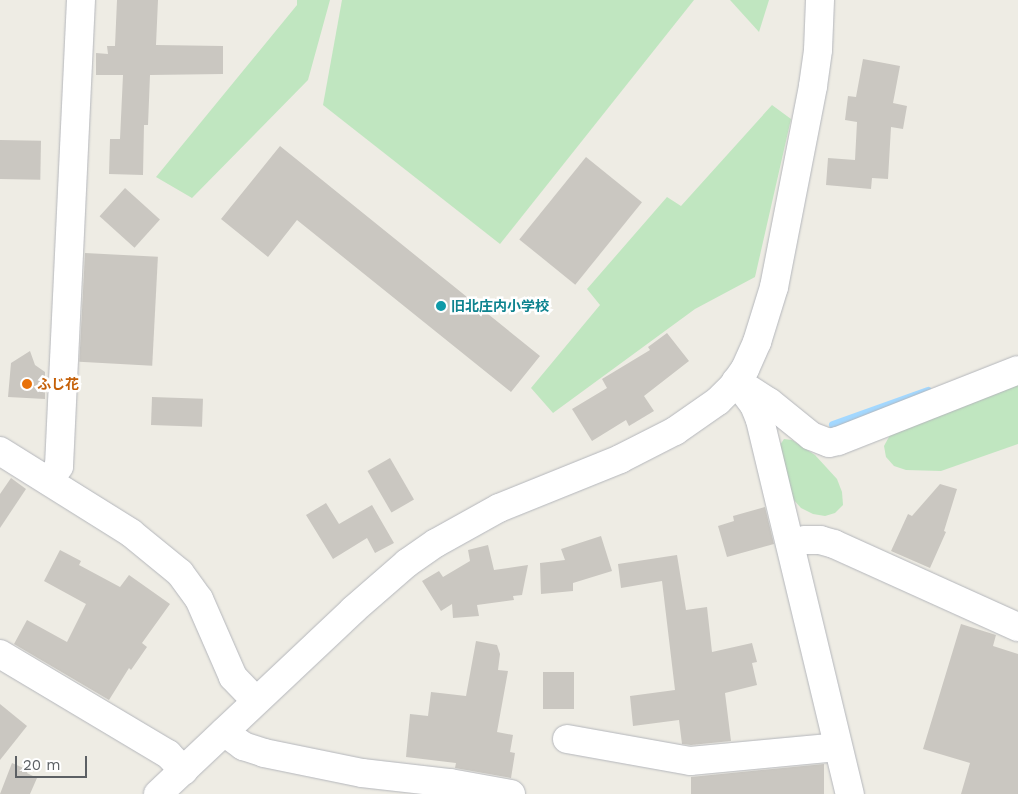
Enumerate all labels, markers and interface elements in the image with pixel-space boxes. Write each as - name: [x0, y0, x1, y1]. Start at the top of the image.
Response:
- place label: 旧北庄内小学校: [451, 298, 549, 314]
- marker: 旧北庄内小学校: [435, 300, 447, 312]
- place label: ふじ花: [37, 376, 79, 392]
- marker: ふじ花: [21, 378, 33, 390]
- scale bar: [18, 746, 90, 778]
- text: 20 m: [23, 756, 61, 774]

